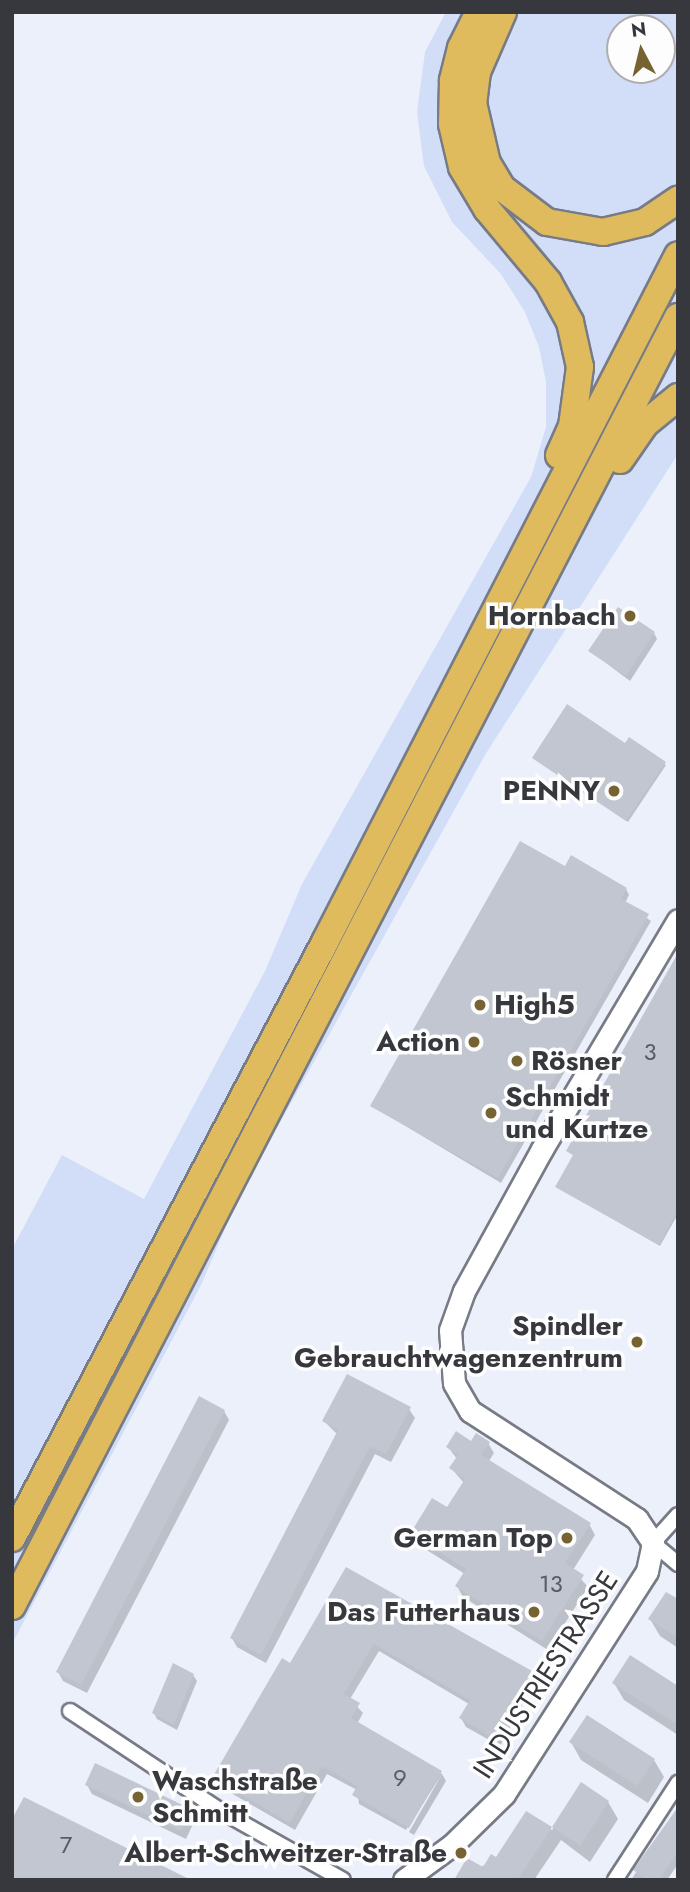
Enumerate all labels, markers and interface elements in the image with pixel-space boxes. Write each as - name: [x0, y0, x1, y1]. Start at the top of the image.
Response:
- north arrow: [606, 14, 676, 84]
- text: N: [629, 15, 648, 44]
- place label: Hornbach: [488, 599, 616, 633]
- marker: Hornbach: [622, 608, 638, 624]
- place label: PENNY: [503, 774, 600, 808]
- marker: PENNY: [606, 783, 622, 799]
- place label: High5: [494, 988, 575, 1022]
- marker: High5: [472, 997, 488, 1013]
- place label: Action: [376, 1025, 460, 1059]
- marker: Action: [466, 1034, 482, 1050]
- house number: 3: [643, 1038, 657, 1066]
- place label: Rösner: [531, 1044, 622, 1078]
- marker: Rösner: [509, 1053, 525, 1069]
- place label: Schmidt und Kurtze: [505, 1080, 648, 1146]
- marker: Schmidt und Kurtze: [483, 1105, 499, 1121]
- place label: Spindler Gebrauchtwagenzentrum: [294, 1309, 623, 1375]
- marker: Spindler Gebrauchtwagenzentrum: [629, 1334, 645, 1350]
- place label: German Top: [393, 1521, 553, 1555]
- marker: German Top: [559, 1530, 575, 1546]
- street label: INDUSTRIESTRASSE: [467, 1565, 625, 1785]
- house number: 13: [539, 1570, 563, 1598]
- place label: Das Futterhaus: [327, 1595, 520, 1629]
- marker: Das Futterhaus: [526, 1604, 542, 1620]
- place label: Waschstraße Schmitt: [152, 1764, 318, 1830]
- house number: 9: [393, 1764, 407, 1792]
- marker: Waschstraße Schmitt: [130, 1789, 146, 1805]
- house number: 7: [60, 1831, 72, 1859]
- place label: Albert-Schweitzer-Straße: [124, 1836, 447, 1870]
- marker: Albert-Schweitzer-Straße: [453, 1845, 469, 1861]

